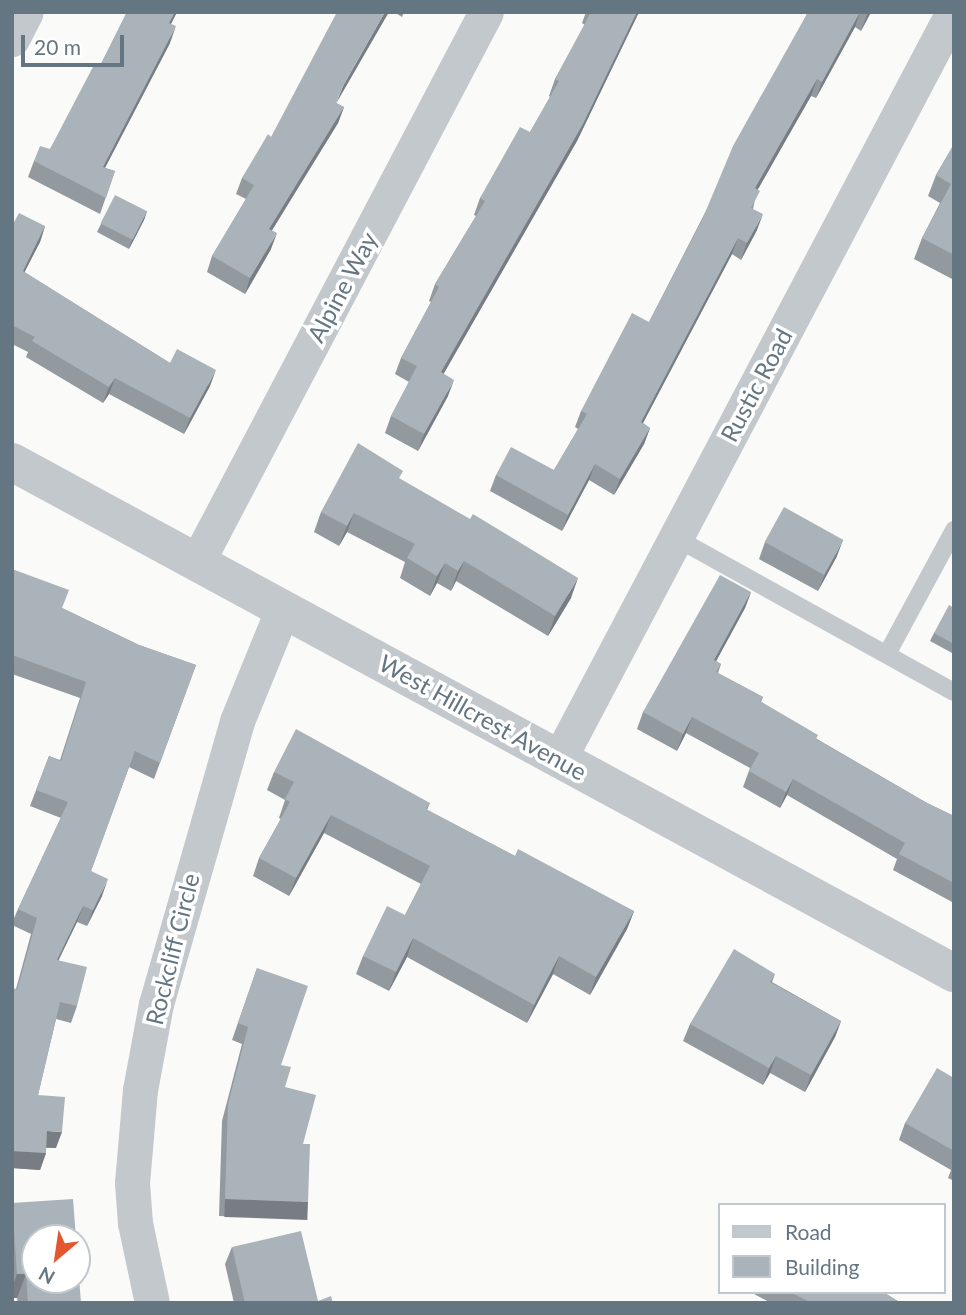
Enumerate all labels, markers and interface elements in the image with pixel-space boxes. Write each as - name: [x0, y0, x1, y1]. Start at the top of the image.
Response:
- scale bar: [24, 21, 128, 65]
- text: 20 m: [34, 34, 81, 59]
- street label: Alpine Way: [301, 227, 383, 347]
- street label: Rustic Road: [714, 324, 798, 446]
- street label: West Hillcrest Avenue: [374, 648, 592, 786]
- street label: Rockcliff Circle: [139, 870, 205, 1028]
- legend: [718, 1203, 945, 1294]
- text: Road: [785, 1219, 832, 1244]
- north arrow: [21, 1224, 91, 1294]
- text: Building: [785, 1254, 860, 1279]
- text: N: [35, 1262, 59, 1290]

